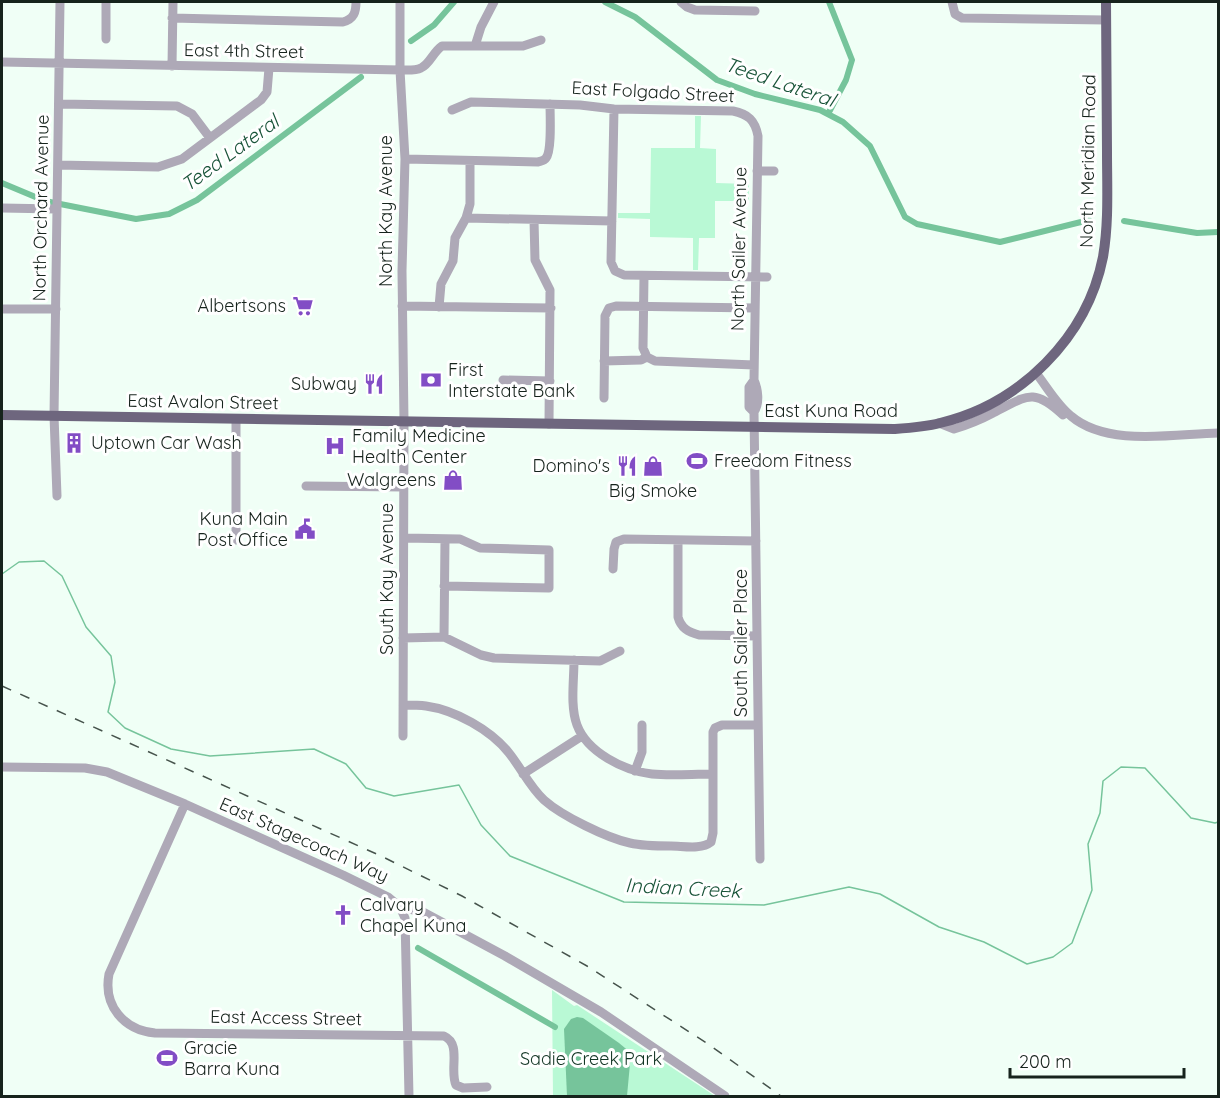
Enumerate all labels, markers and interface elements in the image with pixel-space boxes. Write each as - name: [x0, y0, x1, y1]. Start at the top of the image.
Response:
- street label: East 4th Street: [184, 38, 304, 63]
- water label: Teed Lateral: [722, 51, 841, 113]
- street label: North Meridian Road: [1074, 74, 1101, 248]
- street label: East Folgado Street: [571, 76, 735, 107]
- water label: Teed Lateral: [176, 107, 285, 196]
- street label: North Orchard Avenue: [27, 114, 54, 302]
- street label: North Kay Avenue: [374, 135, 397, 287]
- street label: North Sailer Avenue: [726, 167, 751, 331]
- place label: Albertsons: [198, 294, 286, 317]
- supermarket icon: Albertsons: [291, 294, 315, 318]
- place label: First Interstate Bank: [448, 358, 575, 402]
- bank icon: First Interstate Bank: [419, 368, 443, 392]
- place label: Subway: [291, 372, 357, 395]
- restaurant icon: Subway: [362, 372, 386, 396]
- street label: East Avalon Street: [127, 389, 279, 414]
- street label: East Kuna Road: [764, 399, 898, 422]
- place label: Family Medicine Health Center: [352, 424, 486, 468]
- building icon: Uptown Car Wash: [62, 431, 86, 455]
- place label: Uptown Car Wash: [91, 431, 242, 454]
- hospital icon: Family Medicine Health Center: [323, 434, 347, 458]
- sports icon: Freedom Fitness: [685, 449, 709, 473]
- place label: Freedom Fitness: [714, 449, 852, 472]
- place label: Domino's: [533, 454, 610, 477]
- restaurant icon: Domino's: [615, 454, 639, 478]
- shop icon: Big Smoke: [641, 454, 665, 478]
- place label: Walgreens: [347, 468, 436, 491]
- shop icon: Walgreens: [441, 468, 465, 492]
- place label: Big Smoke: [609, 479, 697, 502]
- street label: South Kay Avenue: [375, 503, 398, 655]
- place label: Kuna Main Post Office: [197, 507, 288, 551]
- public building icon: Kuna Main Post Office: [293, 517, 317, 541]
- street label: South Sailer Place: [729, 569, 752, 717]
- street label: East Stagecoach Way: [216, 792, 392, 887]
- water label: Indian Creek: [625, 872, 744, 903]
- place label: Calvary Chapel Kuna: [360, 893, 467, 937]
- church icon: Calvary Chapel Kuna: [331, 903, 355, 927]
- street label: East Access Street: [210, 1005, 362, 1030]
- place label: Gracie Barra Kuna: [184, 1036, 280, 1080]
- scale bar: [1010, 1041, 1184, 1079]
- sports icon: Gracie Barra Kuna: [155, 1046, 179, 1070]
- park label: Sadie Creek Park: [520, 1047, 662, 1070]
- text: 200 m: [1019, 1050, 1072, 1073]

